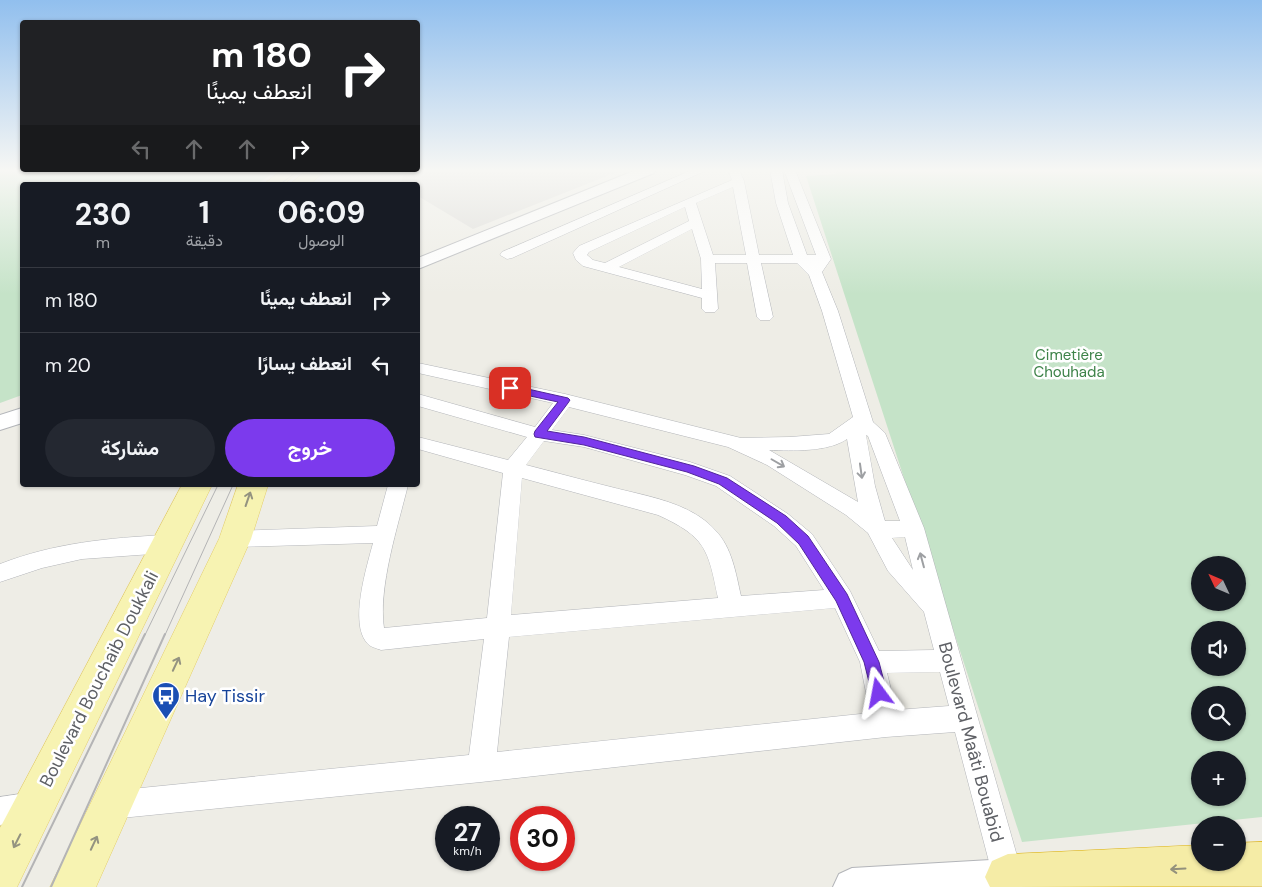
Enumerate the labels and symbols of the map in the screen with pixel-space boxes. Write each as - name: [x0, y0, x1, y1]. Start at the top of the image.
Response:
- park label: Cimetière Chouhada: [1033, 345, 1105, 382]
- pin: [489, 367, 531, 409]
- one-way arrow: [771, 458, 786, 468]
- one-way arrow: [857, 462, 867, 478]
- one-way arrow: [244, 491, 254, 507]
- one-way arrow: [917, 553, 926, 569]
- north arrow: [1191, 556, 1246, 611]
- street label: Boulevard Bouchaib Doukkali: [34, 567, 164, 791]
- street label: Boulevard Maâti Bouabid: [933, 639, 1009, 845]
- one-way arrow: [172, 656, 182, 671]
- position arrow: [852, 666, 904, 718]
- bus stop icon: Hay Tissir: [151, 681, 181, 720]
- place label: Hay Tissir: [185, 684, 265, 708]
- speed limit sign: 30: [510, 806, 575, 871]
- one-way arrow: [12, 833, 21, 848]
- one-way arrow: [89, 836, 99, 851]
- one-way arrow: [1171, 864, 1187, 873]

